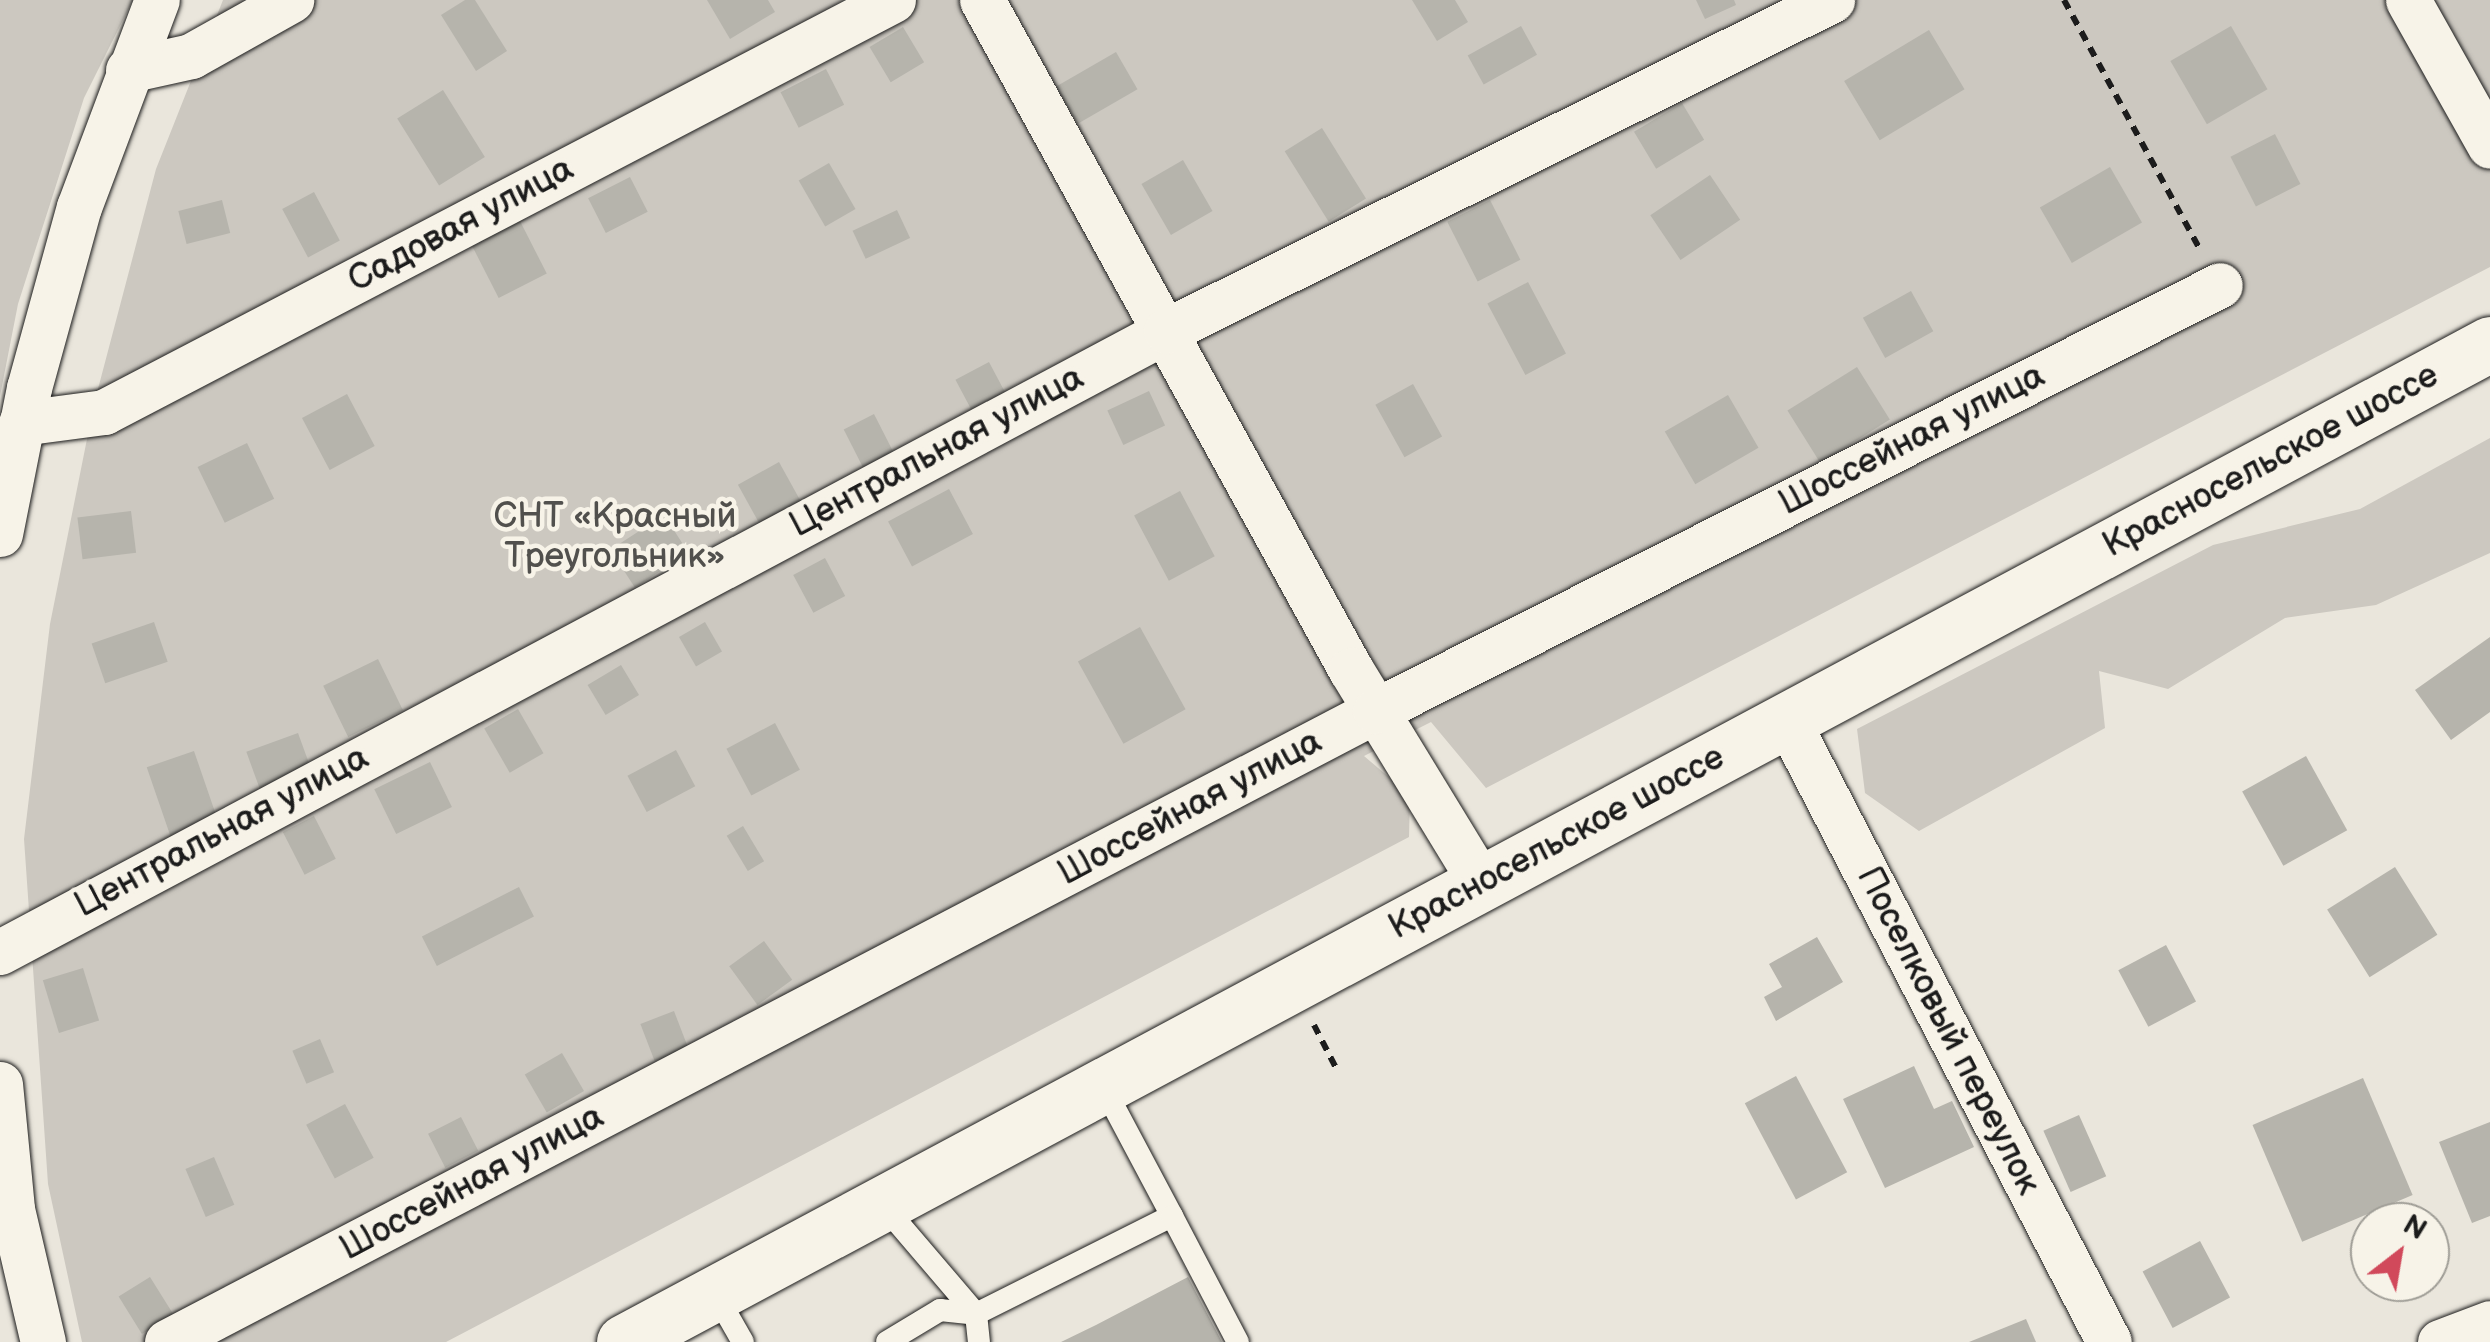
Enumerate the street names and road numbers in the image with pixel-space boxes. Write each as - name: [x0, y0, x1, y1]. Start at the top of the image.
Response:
- street label: Садовая улица: [341, 148, 581, 302]
- street label: Шоссейная улица: [1772, 355, 2052, 525]
- street label: Красносельское шоссе: [2096, 355, 2446, 567]
- street label: Центральная улица: [783, 357, 1091, 547]
- street label: Шоссейная улица: [1051, 721, 1329, 895]
- street label: Центральная улица: [68, 737, 376, 927]
- street label: Красносельское шоссе: [1382, 737, 1732, 949]
- street label: Поселковый переулок: [1847, 860, 2049, 1202]
- street label: Шоссейная улица: [333, 1096, 611, 1270]

